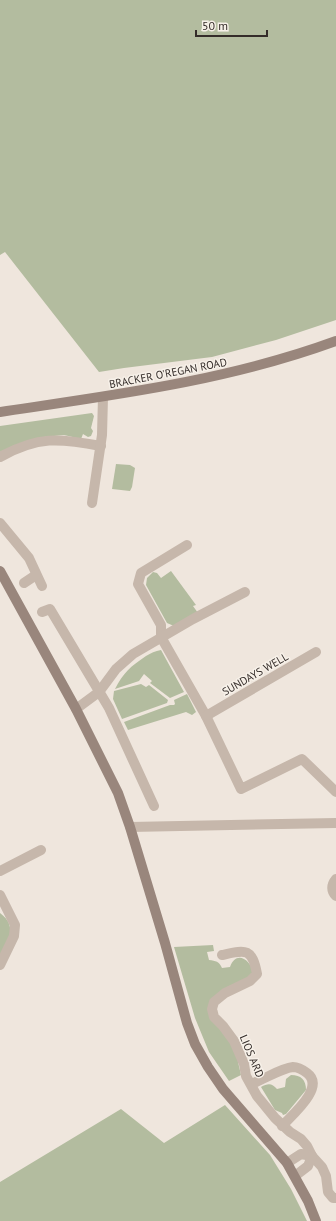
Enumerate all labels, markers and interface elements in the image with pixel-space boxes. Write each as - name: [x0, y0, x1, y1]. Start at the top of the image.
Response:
- scale bar: [196, 12, 267, 38]
- text: 50 m: [202, 18, 228, 33]
- street label: BRACKER O'REGAN ROAD: [108, 355, 228, 391]
- street label: SUNDAYS WELL: [219, 649, 291, 699]
- street label: LIOS ARD: [237, 1033, 267, 1079]

